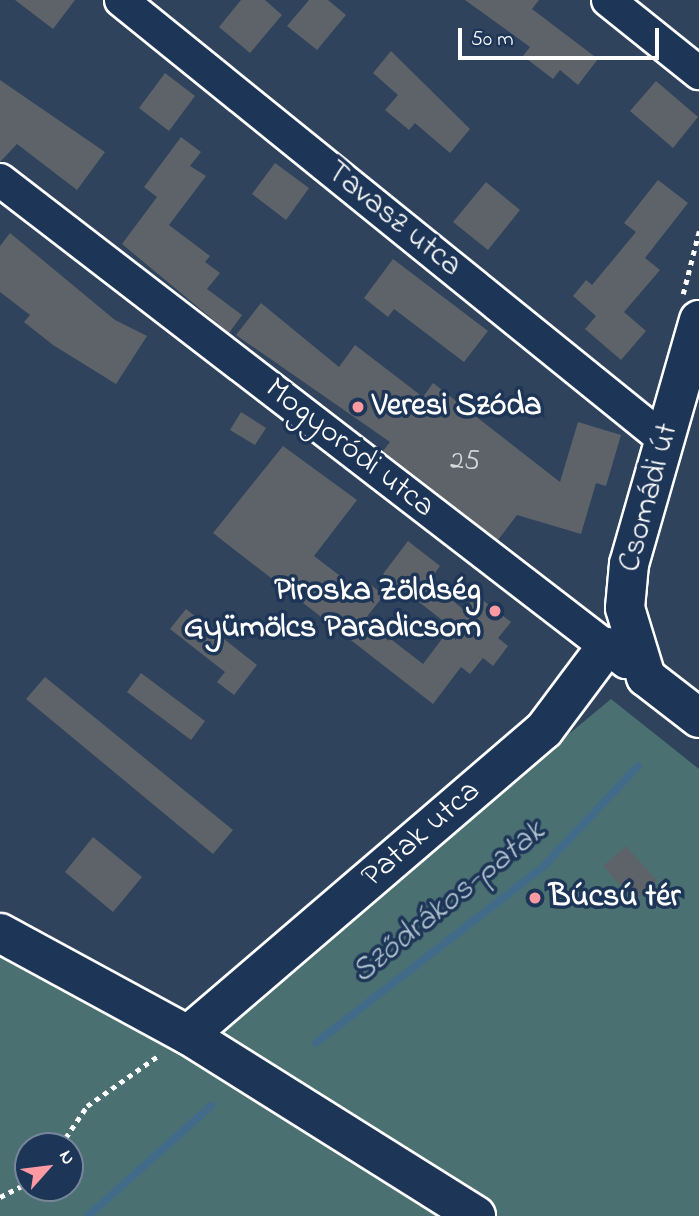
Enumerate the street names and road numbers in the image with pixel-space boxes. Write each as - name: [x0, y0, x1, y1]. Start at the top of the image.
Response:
- street label: Tavasz utca: [317, 154, 469, 286]
- street label: Mogyoródi utca: [257, 371, 441, 527]
- street label: Csomádi út: [612, 420, 688, 576]
- street label: Patak utca: [355, 773, 489, 897]

